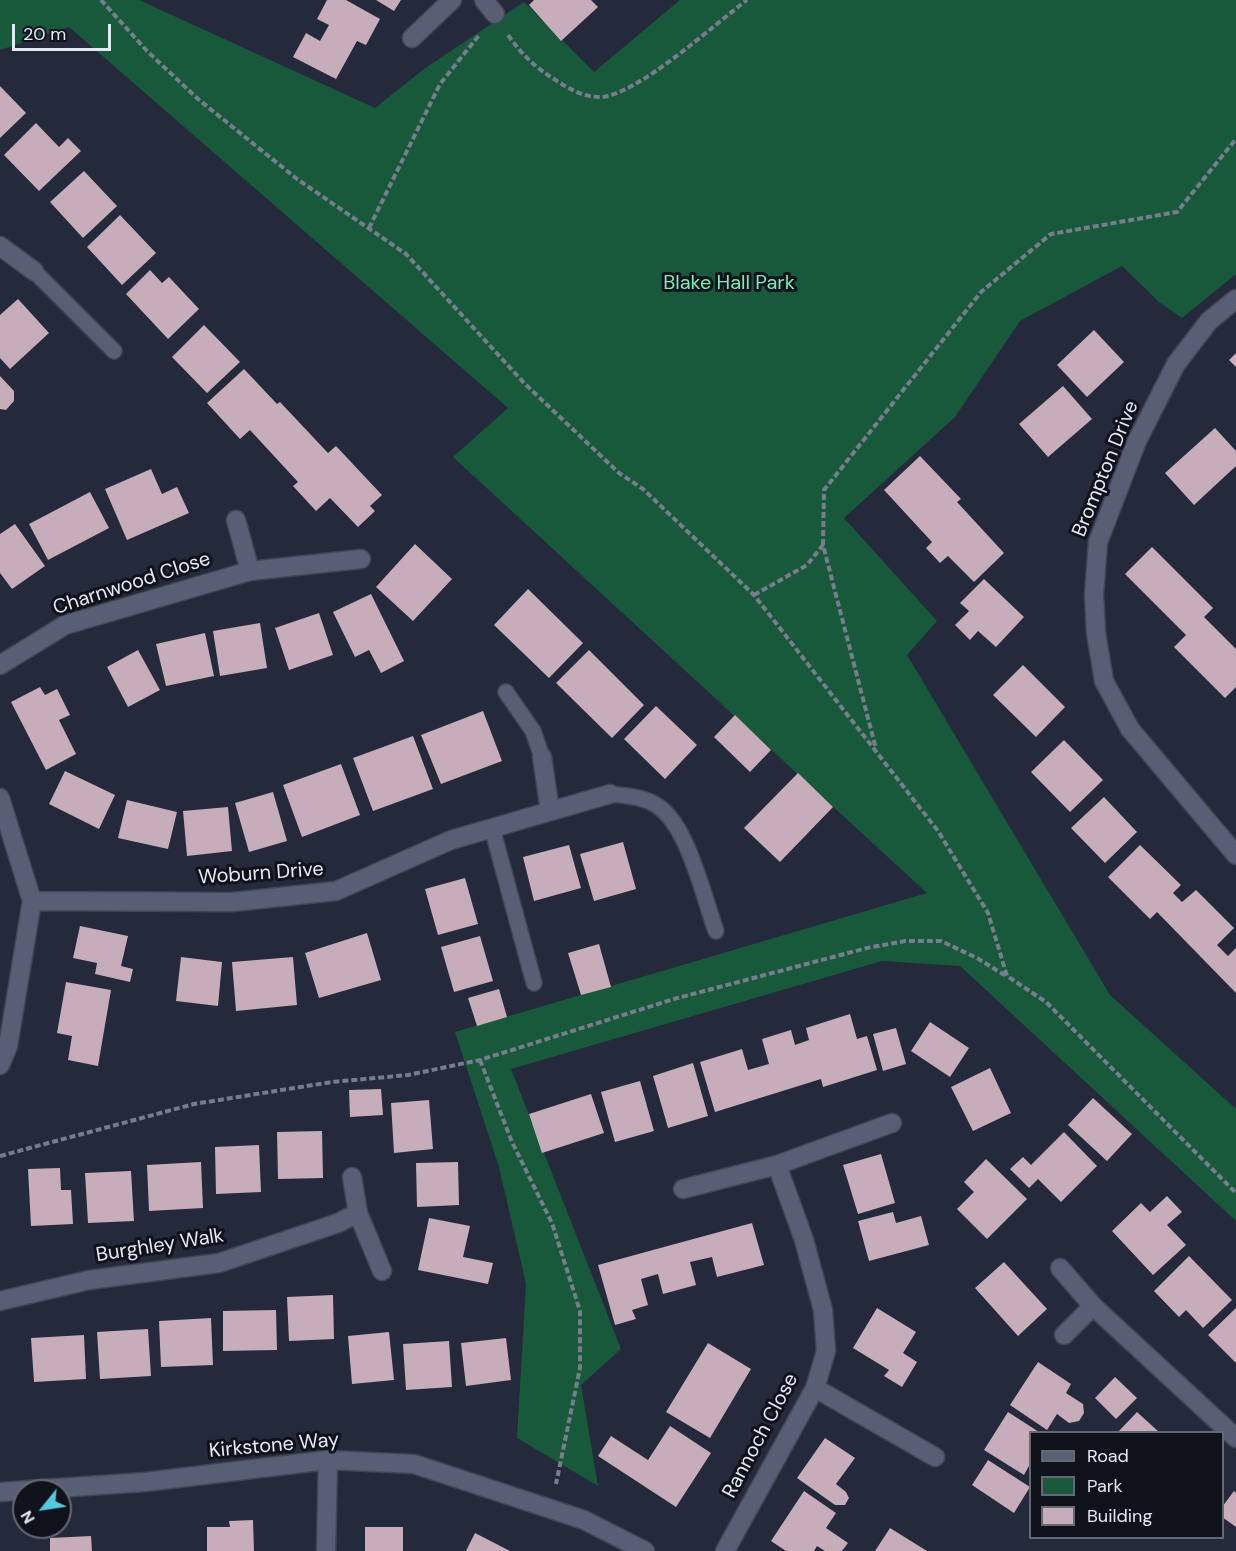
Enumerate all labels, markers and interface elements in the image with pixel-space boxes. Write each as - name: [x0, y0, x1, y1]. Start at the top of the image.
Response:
- scale bar: [15, 12, 114, 50]
- text: 20 m: [23, 22, 66, 46]
- park label: Blake Hall Park: [663, 272, 795, 296]
- street label: Brompton Drive: [1068, 398, 1144, 540]
- street label: Charnwood Close: [50, 547, 214, 621]
- street label: Woburn Drive: [197, 858, 325, 890]
- street label: Burghley Walk: [94, 1224, 226, 1268]
- street label: Rannoch Close: [718, 1370, 804, 1502]
- street label: Kirkstone Way: [208, 1428, 340, 1464]
- legend: [1029, 1431, 1224, 1539]
- text: Road: [1087, 1444, 1129, 1468]
- text: Park: [1087, 1474, 1123, 1498]
- north arrow: [12, 1479, 72, 1539]
- text: Building: [1087, 1504, 1152, 1528]
- text: N: [16, 1507, 40, 1528]

